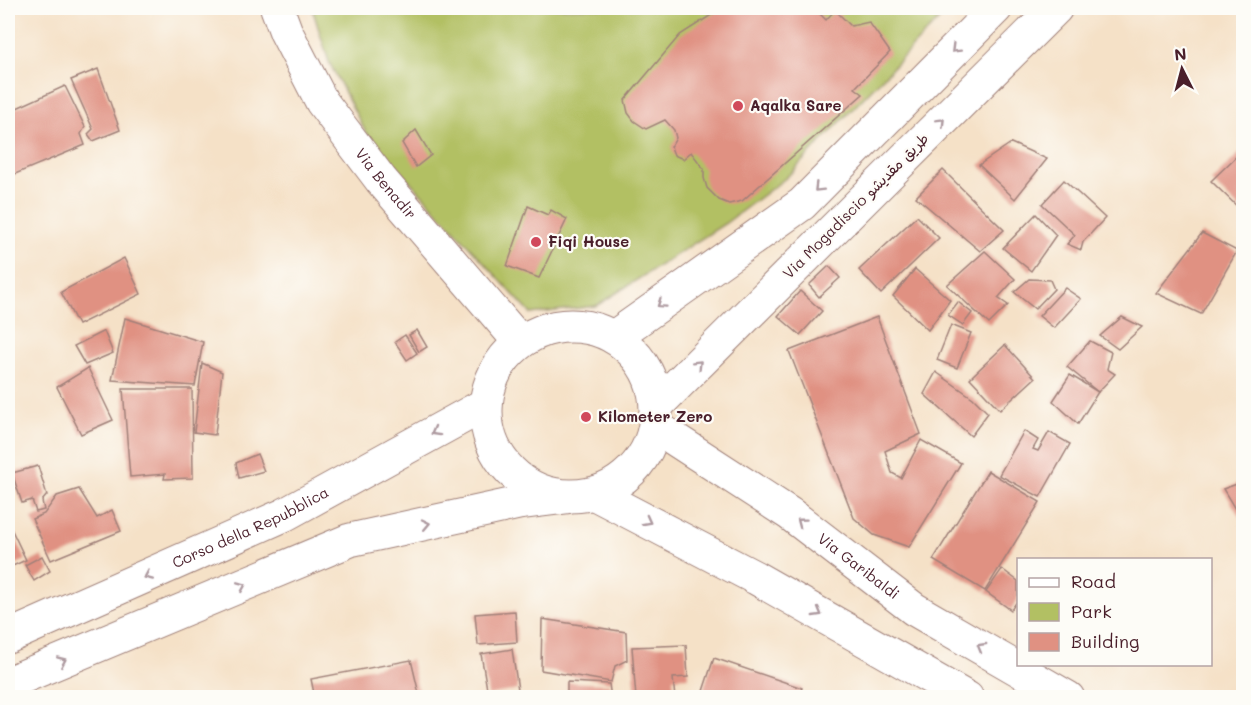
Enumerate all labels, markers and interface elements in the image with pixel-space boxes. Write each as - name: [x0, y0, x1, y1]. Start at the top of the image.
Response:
- north arrow: [1152, 39, 1212, 99]
- one-way arrow: [951, 42, 962, 53]
- text: N: [1173, 43, 1188, 65]
- place label: Aqalka Sare: [750, 95, 842, 115]
- marker: Aqalka Sare: [731, 99, 745, 113]
- one-way arrow: [933, 119, 944, 130]
- street label: Via Mogadiscio طريق مقديشو: [778, 128, 933, 283]
- street label: Via Benadir: [351, 144, 421, 223]
- one-way arrow: [814, 182, 825, 192]
- place label: Fiqi House: [548, 231, 629, 251]
- marker: Fiqi House: [529, 235, 543, 249]
- one-way arrow: [657, 297, 668, 308]
- one-way arrow: [691, 360, 702, 371]
- place label: Kilometer Zero: [598, 406, 712, 426]
- marker: Kilometer Zero: [579, 410, 593, 424]
- one-way arrow: [430, 425, 441, 436]
- street label: Corso della Repubblica: [169, 481, 332, 572]
- one-way arrow: [640, 514, 651, 525]
- one-way arrow: [421, 518, 431, 531]
- one-way arrow: [797, 519, 808, 530]
- street label: Via Garibaldi: [814, 528, 904, 603]
- legend: [1017, 558, 1212, 666]
- one-way arrow: [143, 568, 154, 580]
- text: Road: [1071, 569, 1116, 593]
- one-way arrow: [235, 581, 246, 593]
- text: Park: [1071, 599, 1112, 623]
- one-way arrow: [812, 606, 823, 617]
- text: Building: [1071, 629, 1139, 653]
- one-way arrow: [977, 643, 987, 655]
- one-way arrow: [55, 656, 66, 668]

